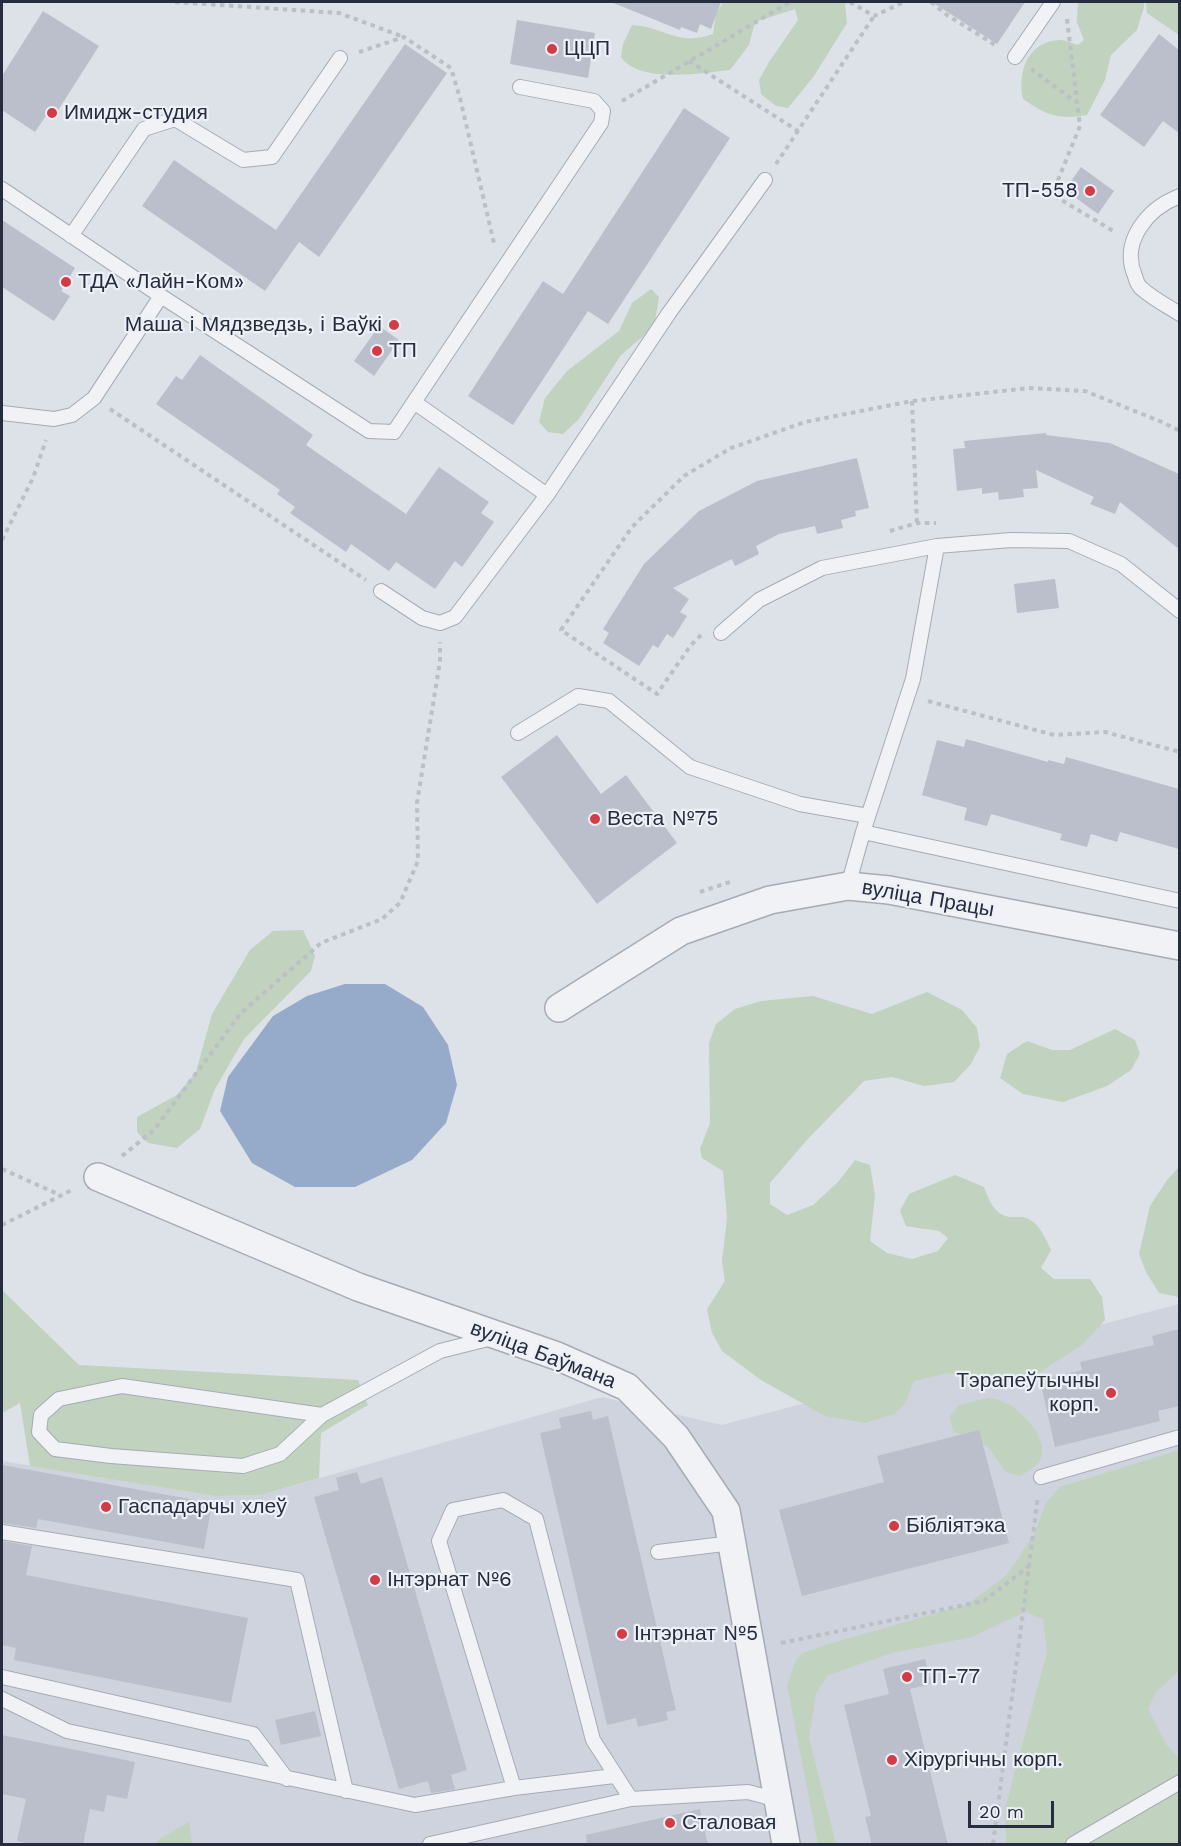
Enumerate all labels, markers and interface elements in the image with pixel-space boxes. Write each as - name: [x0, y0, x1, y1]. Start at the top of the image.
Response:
- place label: ЦЦП: [564, 36, 610, 62]
- marker: ЦЦП: [545, 42, 559, 56]
- place label: Имидж-студия: [64, 100, 208, 126]
- marker: Имидж-студия: [45, 106, 59, 120]
- place label: ТП-558: [1002, 178, 1078, 204]
- marker: ТП-558: [1083, 184, 1097, 198]
- place label: ТДА «Лайн-Ком»: [78, 269, 244, 295]
- marker: ТДА «Лайн-Ком»: [59, 275, 73, 289]
- place label: Маша і Мядзведзь, і Ваўкі: [125, 312, 382, 338]
- marker: Маша і Мядзведзь, і Ваўкі: [387, 318, 401, 332]
- place label: ТП: [389, 338, 417, 364]
- marker: ТП: [370, 344, 384, 358]
- place label: Веста №75: [607, 806, 718, 832]
- marker: Веста №75: [588, 812, 602, 826]
- street label: вуліца Працы: [860, 875, 996, 923]
- street label: вуліца Баўмана: [467, 1316, 619, 1394]
- place label: Тэрапеўтычны корп.: [956, 1368, 1099, 1418]
- marker: Тэрапеўтычны корп.: [1104, 1386, 1118, 1400]
- place label: Гаспадарчы хлеў: [118, 1494, 287, 1520]
- marker: Гаспадарчы хлеў: [99, 1500, 113, 1514]
- place label: Бібліятэка: [906, 1513, 1005, 1539]
- marker: Бібліятэка: [887, 1519, 901, 1533]
- place label: Інтэрнат №6: [387, 1567, 512, 1593]
- marker: Інтэрнат №6: [368, 1573, 382, 1587]
- place label: Інтэрнат №5: [634, 1621, 758, 1647]
- marker: Інтэрнат №5: [615, 1627, 629, 1641]
- place label: ТП-77: [919, 1664, 980, 1690]
- marker: ТП-77: [900, 1670, 914, 1684]
- place label: Хірургічны корп.: [904, 1747, 1063, 1773]
- marker: Хірургічны корп.: [885, 1753, 899, 1767]
- scale bar: [971, 1789, 1056, 1827]
- text: 20 m: [979, 1801, 1024, 1822]
- place label: Сталовая: [682, 1810, 776, 1836]
- marker: Сталовая: [663, 1816, 677, 1830]

